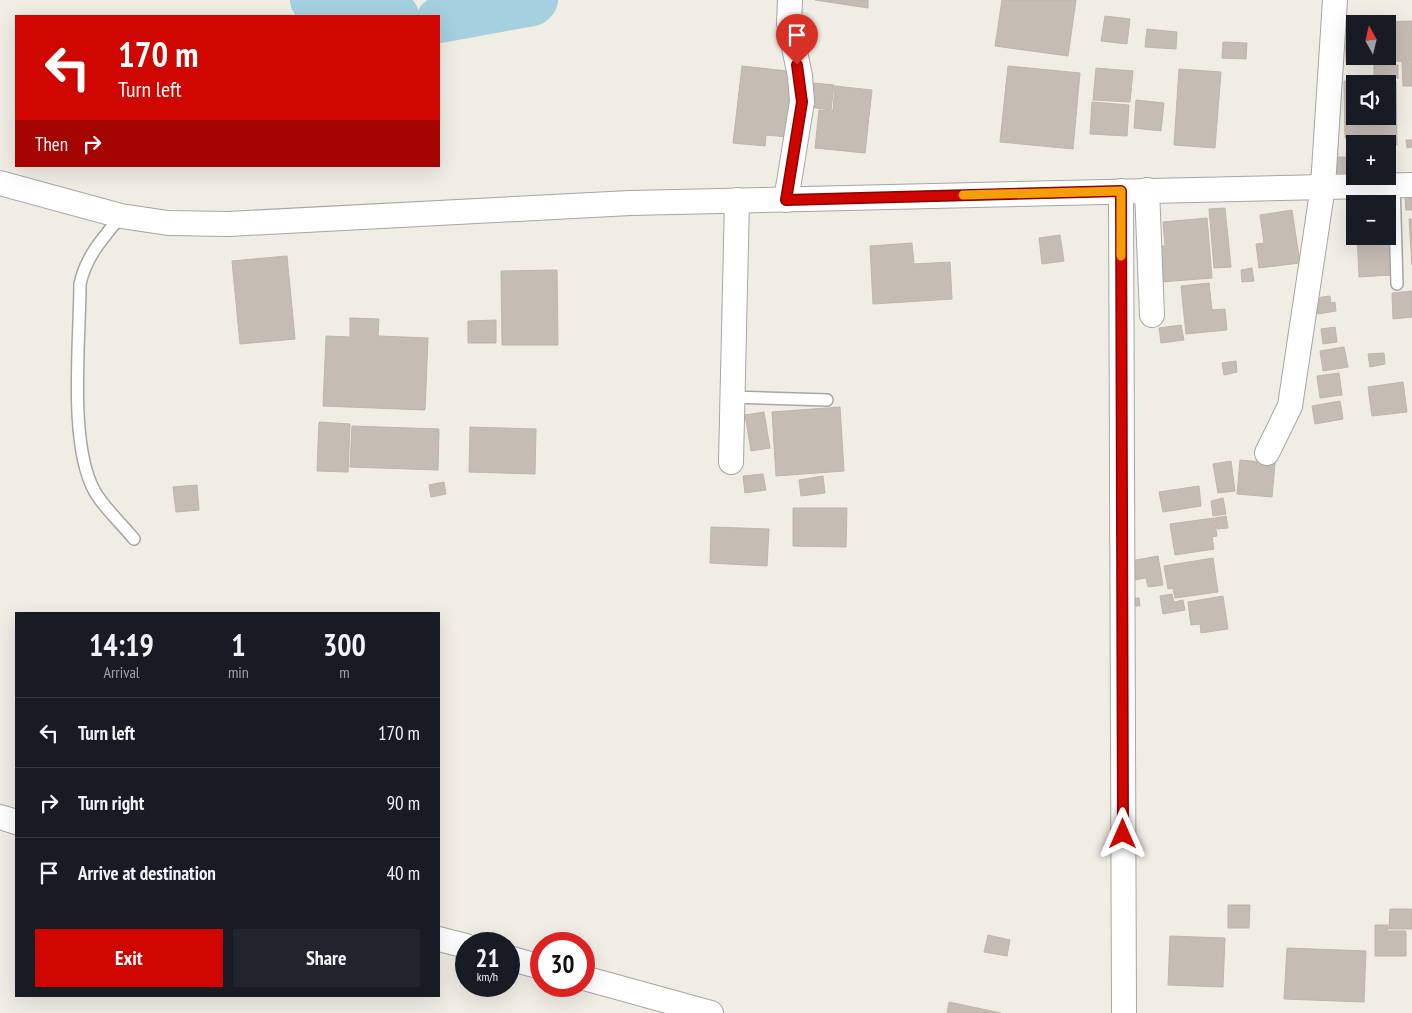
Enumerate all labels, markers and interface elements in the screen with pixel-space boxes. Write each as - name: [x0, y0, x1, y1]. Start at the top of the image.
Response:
- pin: [776, 14, 818, 65]
- north arrow: [1346, 15, 1396, 65]
- map controls: [1346, 15, 1396, 245]
- icon: arrive: [783, 21, 811, 49]
- text: 170 m: [118, 31, 199, 77]
- icon: left: [35, 35, 100, 100]
- text: Turn left: [118, 75, 182, 103]
- button: sound: [1346, 75, 1396, 125]
- icon: right: [78, 130, 106, 158]
- text: Then: [35, 132, 68, 156]
- button: +: [1346, 135, 1396, 185]
- button: −: [1346, 195, 1396, 245]
- text: 14:19: [89, 625, 154, 664]
- text: 1: [231, 625, 246, 664]
- text: 300: [323, 625, 366, 664]
- text: Arrival: [103, 662, 140, 682]
- text: min: [228, 662, 249, 682]
- text: m: [339, 662, 350, 682]
- icon: left: [35, 719, 63, 747]
- text: Turn left: [78, 721, 135, 745]
- text: 170 m: [378, 721, 420, 745]
- icon: right: [35, 789, 63, 817]
- text: Turn right: [78, 791, 144, 815]
- text: 90 m: [387, 791, 420, 815]
- position arrow: [1096, 807, 1148, 859]
- icon: arrive: [35, 859, 63, 887]
- text: Arrive at destination: [78, 861, 216, 885]
- text: 40 m: [387, 861, 420, 885]
- button: Exit: [35, 929, 223, 987]
- button: Share: [233, 929, 420, 987]
- speed limit sign: 30: [530, 932, 595, 997]
- text: 21: [476, 942, 499, 974]
- text: km/h: [477, 969, 498, 984]

